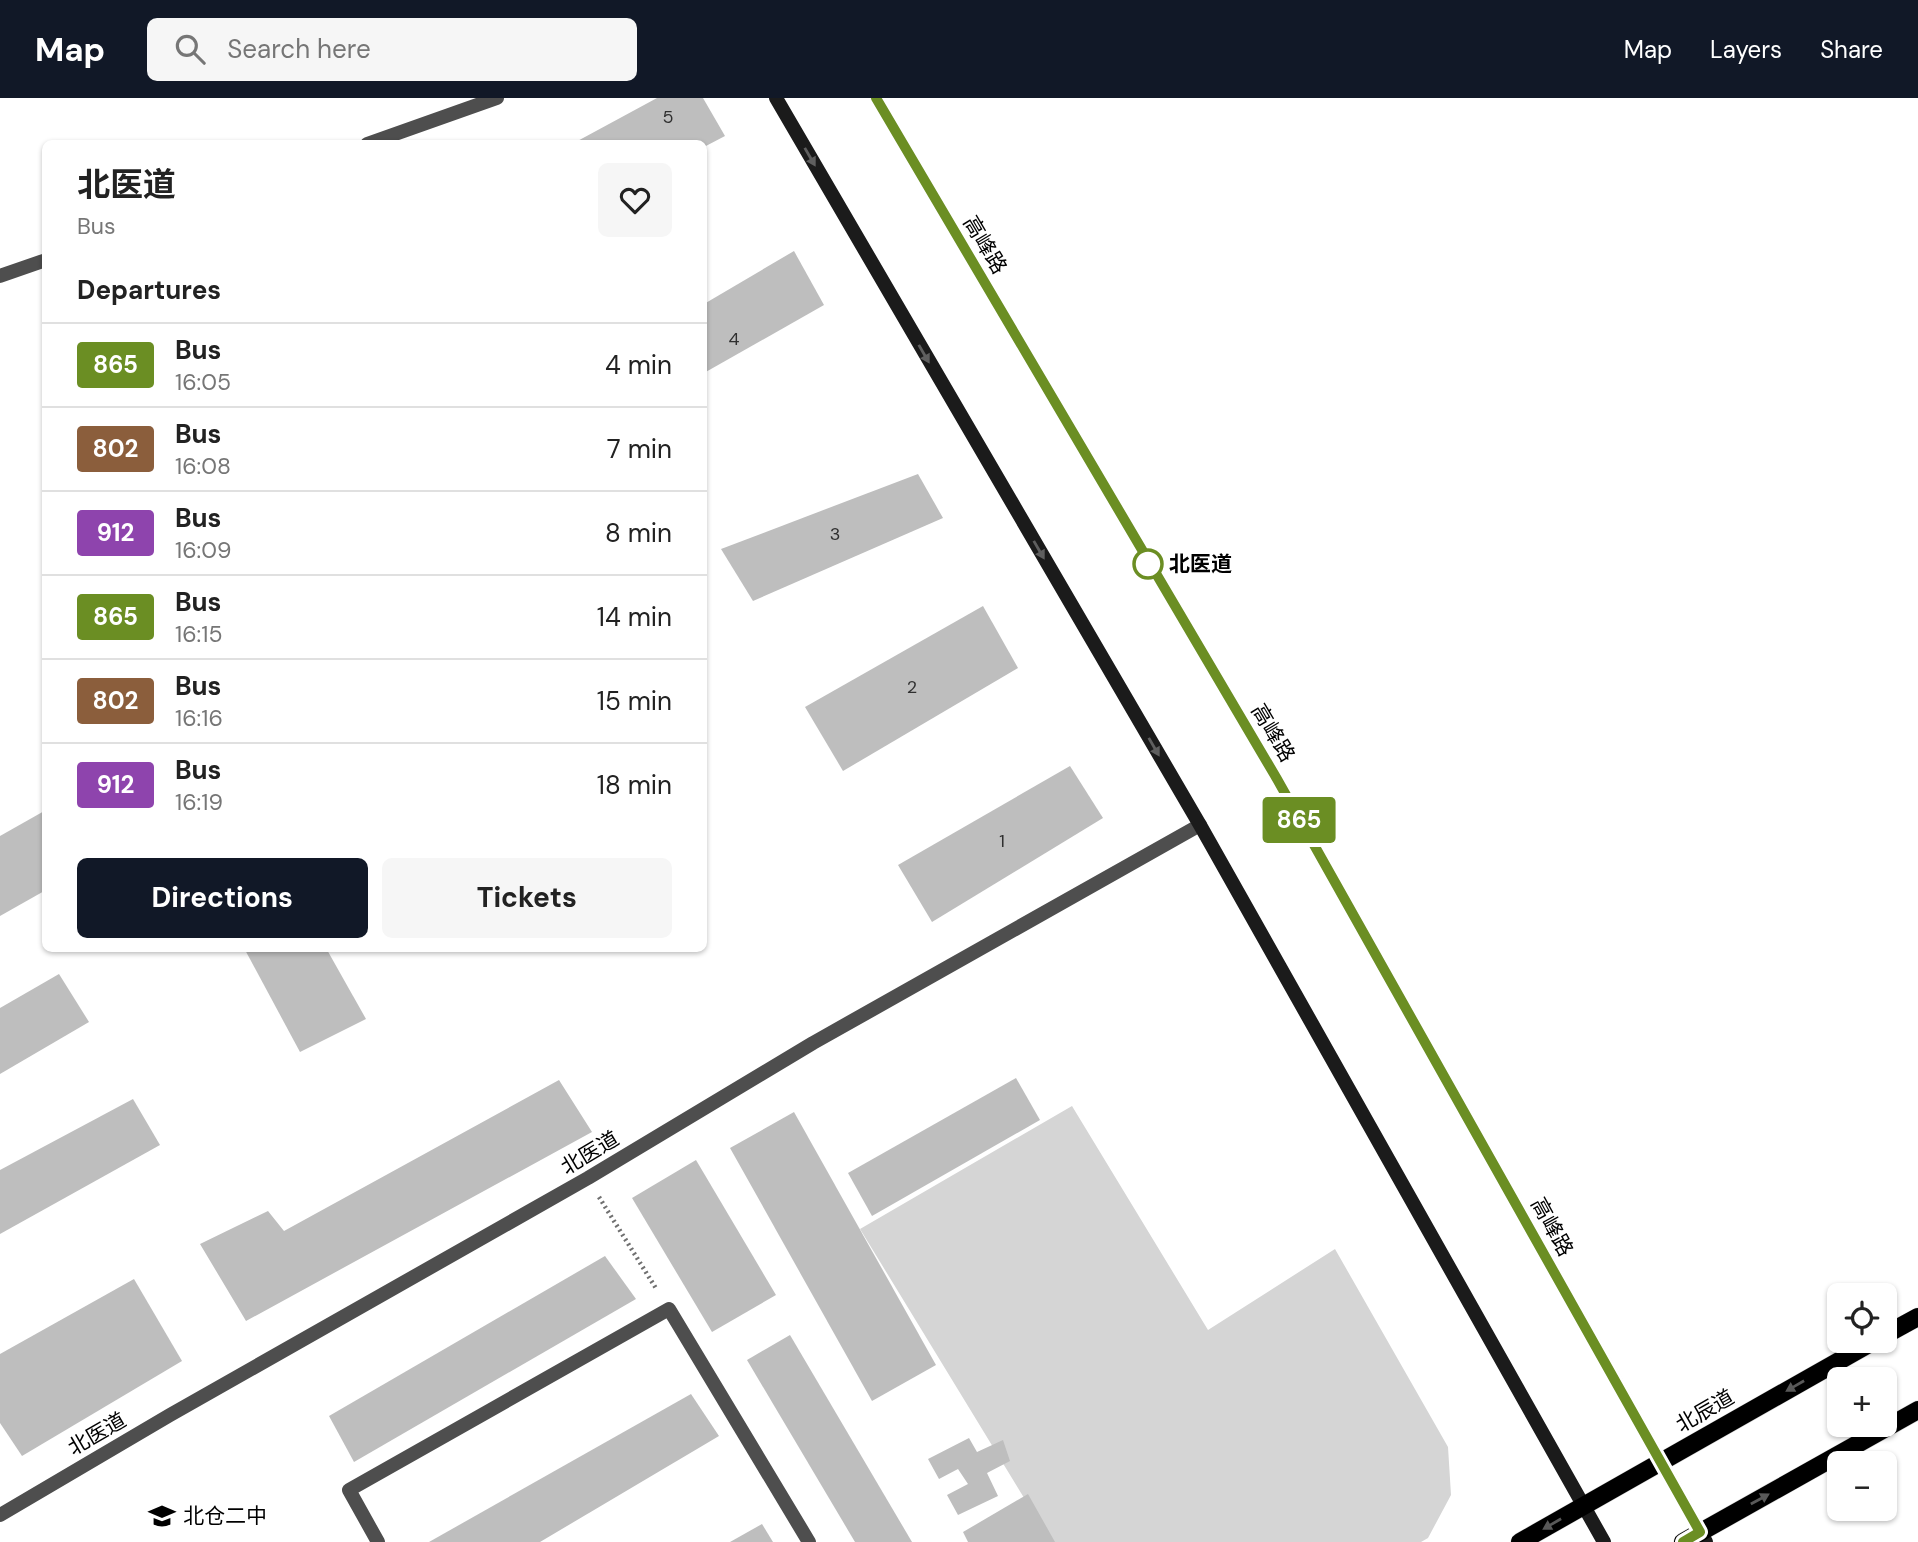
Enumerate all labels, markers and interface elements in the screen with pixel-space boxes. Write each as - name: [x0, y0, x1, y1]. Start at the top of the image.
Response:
- search box: [147, 18, 637, 81]
- text: Map: [35, 28, 105, 71]
- icon: search: [171, 30, 209, 68]
- text: Search here: [227, 32, 371, 66]
- text: Map: [1624, 34, 1672, 65]
- text: Layers: [1710, 34, 1782, 65]
- text: Share: [1820, 34, 1883, 65]
- house number: 5: [663, 105, 673, 129]
- one-way arrow: [804, 148, 816, 167]
- text: 北医道: [77, 163, 176, 206]
- button: heart: [598, 163, 672, 237]
- text: Bus: [77, 211, 116, 241]
- street label: 高峰路: [957, 211, 1013, 279]
- text: Departures: [77, 273, 221, 307]
- house number: 4: [729, 327, 740, 351]
- text: Bus: [175, 333, 221, 367]
- one-way arrow: [918, 344, 931, 363]
- text: 4 min: [605, 348, 672, 382]
- text: 865: [93, 349, 138, 380]
- text: 16:05: [175, 367, 231, 397]
- text: Bus: [175, 417, 221, 451]
- text: 7 min: [607, 432, 672, 466]
- text: 802: [93, 433, 138, 464]
- text: 16:08: [175, 451, 231, 481]
- text: Bus: [175, 501, 221, 535]
- text: 8 min: [605, 516, 672, 550]
- text: 912: [97, 517, 134, 548]
- house number: 3: [830, 522, 840, 546]
- text: 16:09: [175, 535, 231, 565]
- one-way arrow: [1033, 541, 1045, 560]
- marker: 北医道: [1133, 549, 1163, 579]
- place label: 北医道: [1169, 550, 1232, 578]
- text: Bus: [175, 585, 221, 619]
- text: 14 min: [597, 600, 672, 634]
- text: 865: [93, 601, 138, 632]
- text: 16:15: [175, 619, 222, 649]
- text: Bus: [175, 669, 221, 703]
- house number: 2: [907, 675, 917, 699]
- text: 15 min: [597, 684, 672, 718]
- text: 802: [93, 685, 138, 716]
- street label: 高峰路: [1245, 699, 1301, 767]
- text: 16:16: [175, 703, 223, 733]
- one-way arrow: [1148, 737, 1160, 756]
- text: Bus: [175, 753, 221, 787]
- text: 18 min: [597, 768, 672, 802]
- text: 912: [97, 769, 134, 800]
- text: 16:19: [175, 787, 223, 817]
- line badge: 865: [1259, 797, 1339, 843]
- text: 865: [1277, 804, 1321, 835]
- house number: 1: [999, 829, 1005, 853]
- button: Directions: [77, 858, 368, 938]
- button: Tickets: [382, 858, 672, 938]
- street label: 北医道: [556, 1125, 624, 1181]
- street label: 高峰路: [1524, 1193, 1580, 1261]
- map controls: [1827, 1283, 1897, 1521]
- button: locate: [1827, 1283, 1897, 1353]
- button: +: [1827, 1367, 1897, 1437]
- one-way arrow: [1785, 1380, 1804, 1392]
- street label: 北辰道: [1671, 1383, 1739, 1439]
- street label: 北医道: [63, 1406, 131, 1462]
- button: −: [1827, 1451, 1897, 1521]
- one-way arrow: [1750, 1493, 1770, 1505]
- school or university icon: 北仓二中: [147, 1501, 177, 1531]
- place label: 北仓二中: [183, 1502, 267, 1530]
- one-way arrow: [1542, 1517, 1562, 1529]

